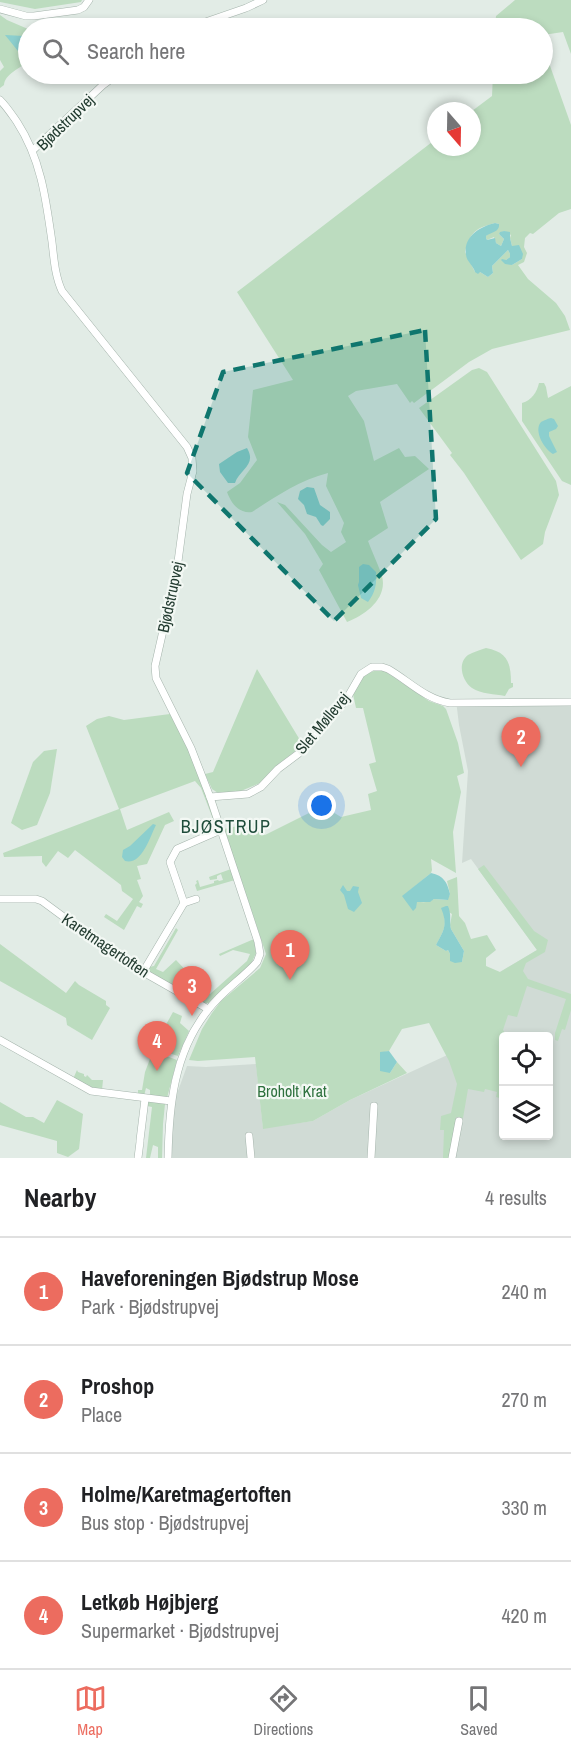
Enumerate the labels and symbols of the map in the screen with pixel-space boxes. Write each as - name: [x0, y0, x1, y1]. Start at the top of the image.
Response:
- street label: Bjødstrupvej: [31, 89, 99, 155]
- north arrow: [427, 102, 481, 156]
- street label: Bjødstrupvej: [152, 559, 188, 635]
- street label: Slet Møllevej: [290, 687, 354, 759]
- pin: 2: [502, 718, 540, 767]
- your location: [307, 791, 336, 820]
- district label: BJØSTRUP: [181, 814, 271, 839]
- street label: Karetmagertoften: [58, 908, 154, 982]
- pin: 1: [270, 930, 310, 980]
- pin: 3: [172, 966, 212, 1016]
- pin: 4: [138, 1022, 176, 1071]
- park label: Broholt Krat: [257, 1080, 327, 1102]

